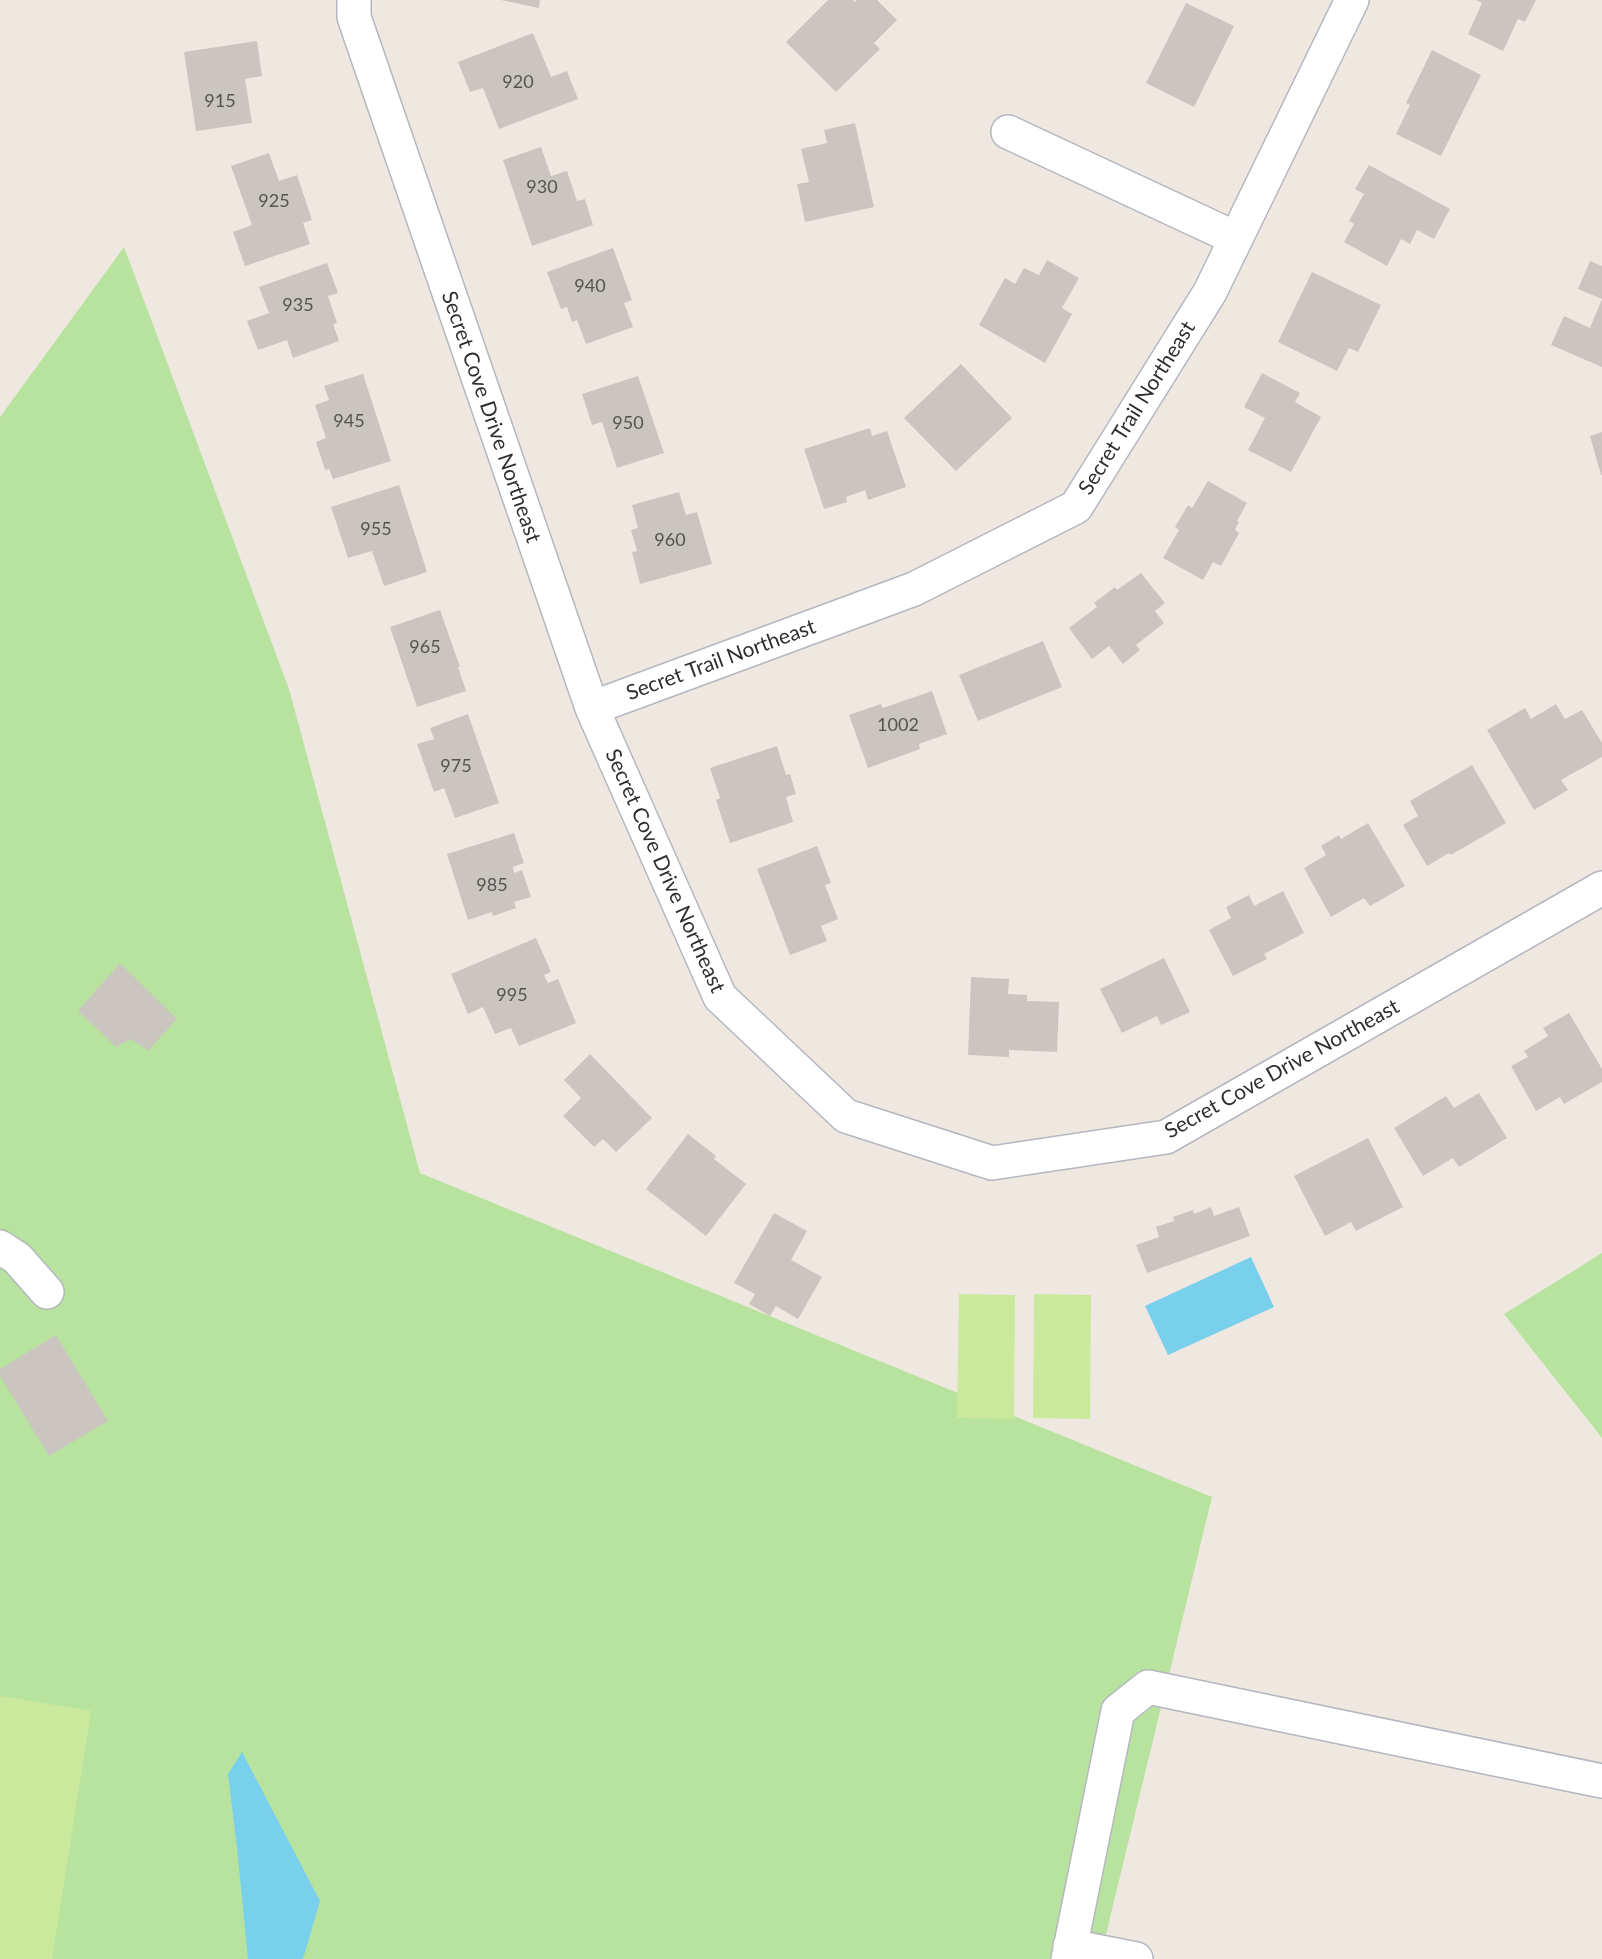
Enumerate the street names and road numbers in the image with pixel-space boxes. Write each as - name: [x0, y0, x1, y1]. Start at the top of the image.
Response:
- street label: Secret Cove Drive Northeast: [436, 288, 546, 546]
- street label: Secret Trail Northeast: [1073, 317, 1201, 499]
- street label: Secret Trail Northeast: [623, 614, 819, 706]
- street label: Secret Cove Drive Northeast: [600, 745, 730, 997]
- street label: Secret Cove Drive Northeast: [1160, 994, 1404, 1144]

